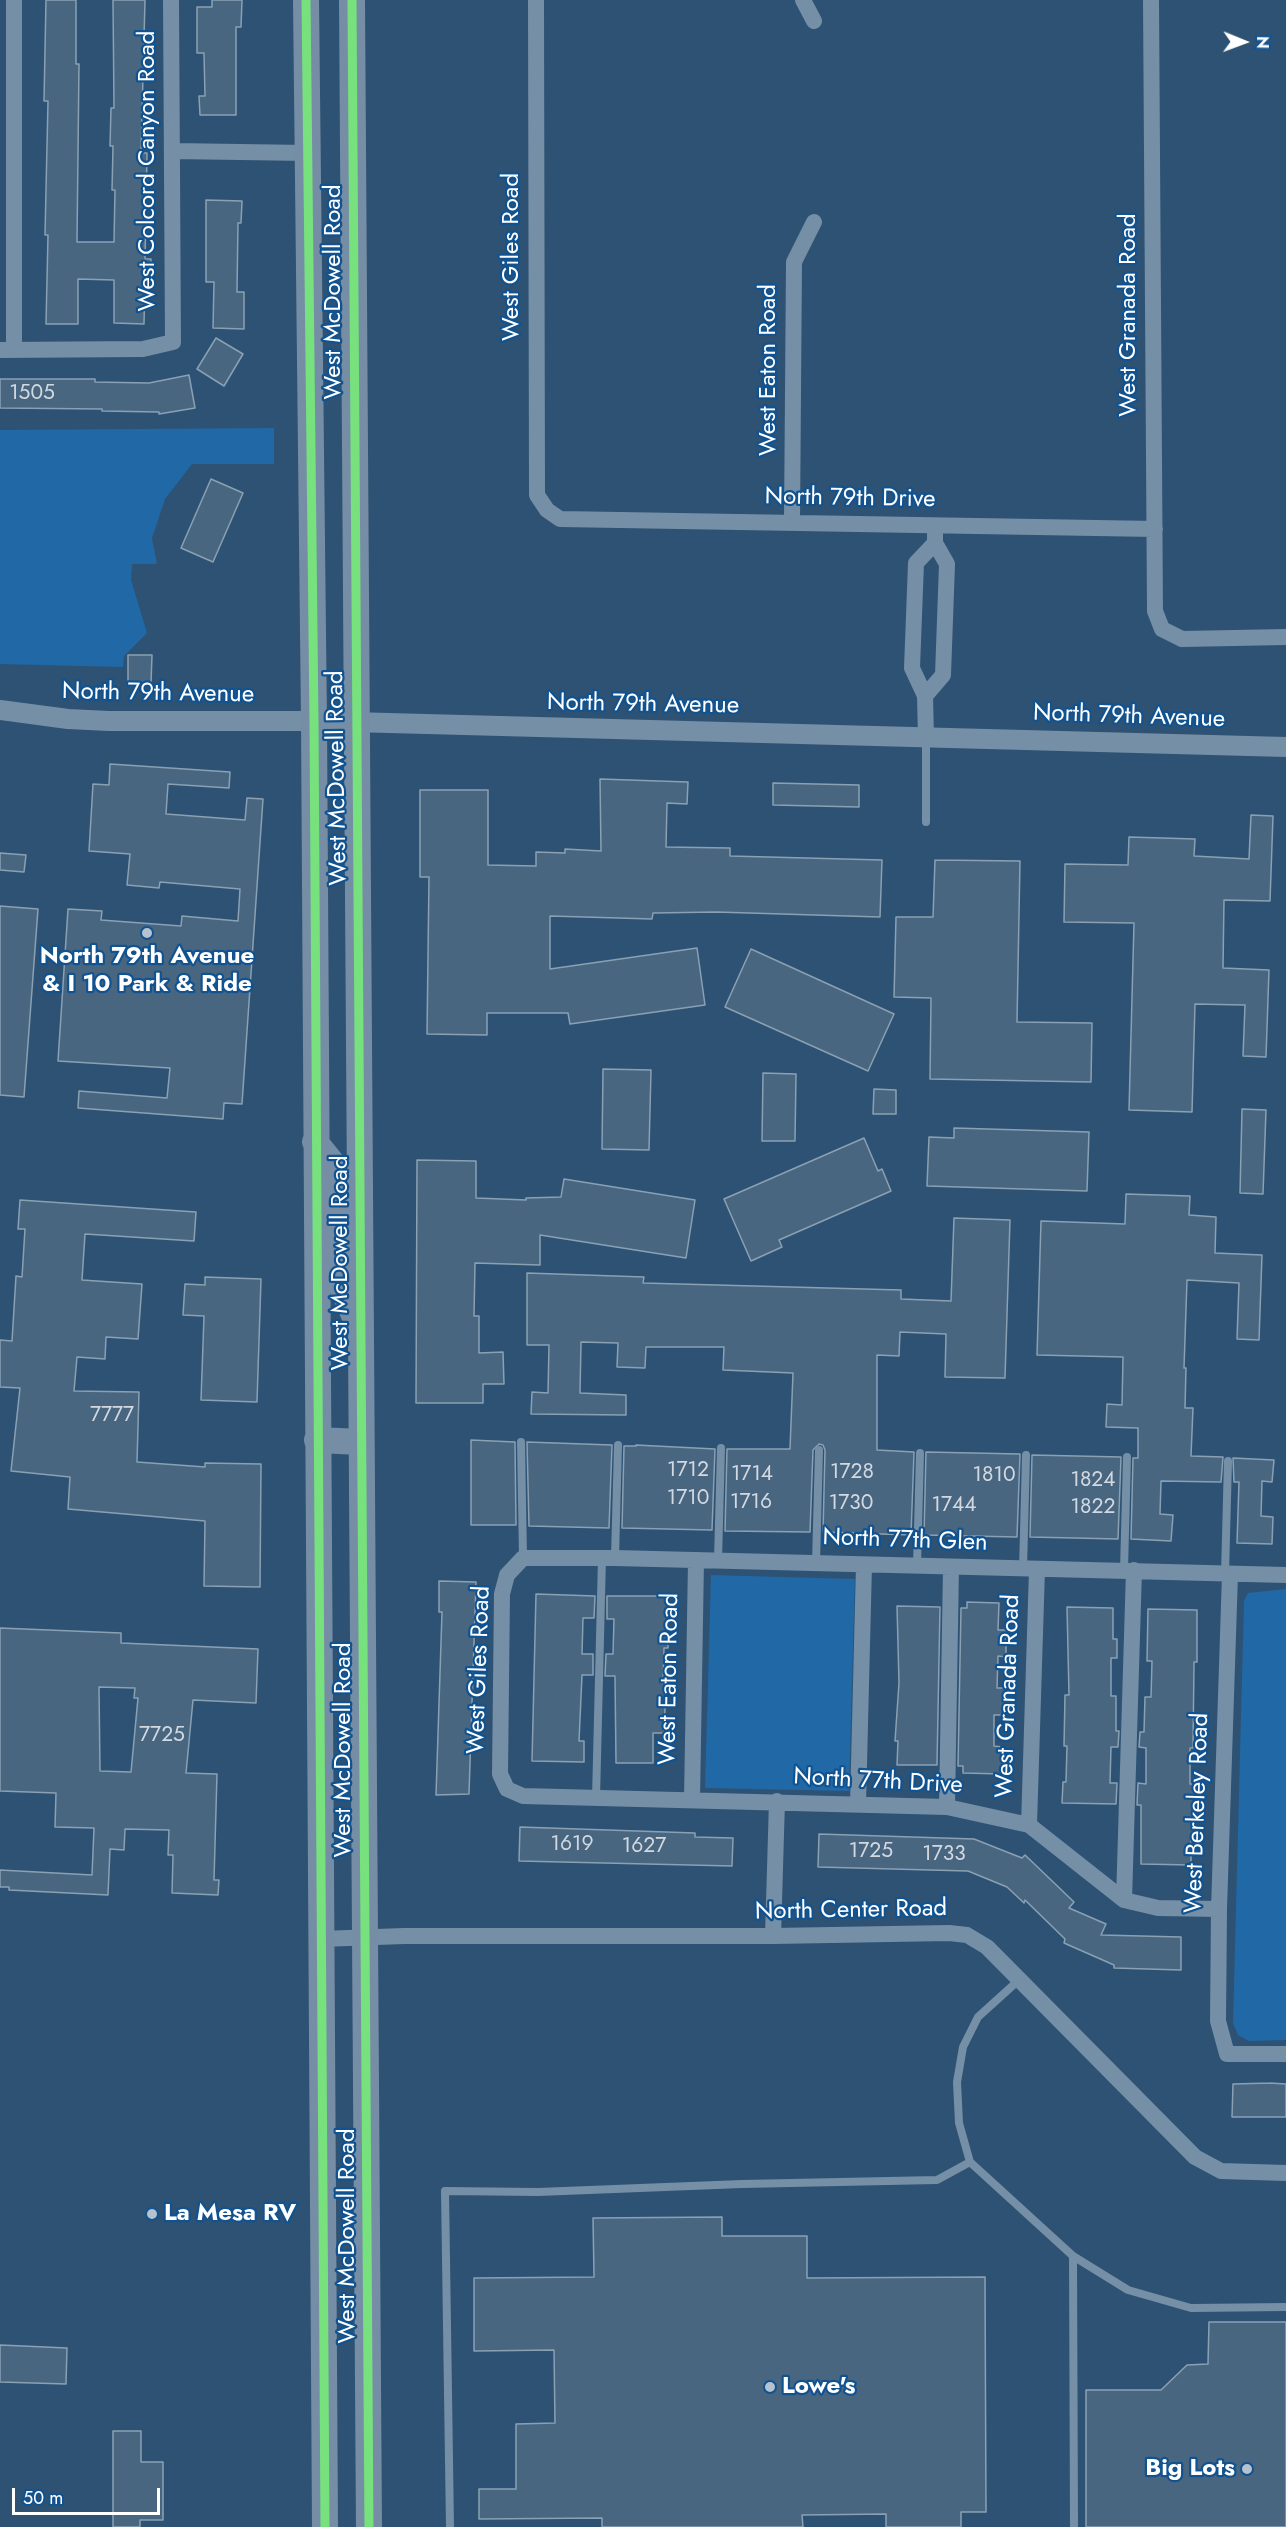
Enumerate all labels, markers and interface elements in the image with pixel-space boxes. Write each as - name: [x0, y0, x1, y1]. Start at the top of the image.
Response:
- north arrow: [1214, 12, 1274, 72]
- street label: West Colcord Canyon Road: [134, 31, 162, 311]
- text: N: [1251, 36, 1274, 49]
- street label: West Giles Road: [498, 173, 526, 341]
- street label: West McDowell Road: [320, 184, 348, 400]
- street label: West Granada Road: [1115, 213, 1143, 417]
- street label: West Eaton Road: [755, 284, 783, 456]
- house number: 1505: [9, 381, 55, 407]
- street label: North 79th Drive: [764, 483, 936, 515]
- street label: West McDowell Road: [322, 670, 354, 886]
- street label: North 79th Avenue: [62, 678, 254, 710]
- street label: North 79th Avenue: [547, 689, 739, 721]
- street label: North 79th Avenue: [1032, 699, 1226, 735]
- marker: North 79th Avenue & I 10 Park & Ride: [140, 926, 154, 940]
- place label: North 79th Avenue & I 10 Park & Ride: [40, 943, 254, 999]
- street label: West McDowell Road: [327, 1155, 355, 1371]
- house number: 7777: [90, 1403, 134, 1429]
- house number: 1712: [667, 1458, 709, 1484]
- house number: 1728: [830, 1460, 874, 1486]
- house number: 1714: [731, 1462, 773, 1488]
- house number: 1810: [973, 1463, 1015, 1489]
- house number: 1824: [1070, 1468, 1116, 1494]
- house number: 1710: [667, 1486, 709, 1512]
- house number: 1716: [730, 1490, 772, 1516]
- house number: 1730: [829, 1491, 873, 1517]
- house number: 1744: [932, 1493, 976, 1519]
- house number: 1822: [1071, 1495, 1115, 1521]
- street label: North 77th Glen: [822, 1524, 988, 1558]
- street label: West Giles Road: [463, 1585, 497, 1755]
- street label: West Eaton Road: [654, 1593, 686, 1765]
- street label: West Granada Road: [991, 1594, 1027, 1798]
- street label: West McDowell Road: [330, 1642, 358, 1858]
- street label: West Berkeley Road: [1180, 1712, 1216, 1914]
- house number: 7725: [139, 1723, 185, 1749]
- street label: North 77th Drive: [793, 1763, 963, 1801]
- house number: 1619: [550, 1832, 594, 1858]
- house number: 1627: [622, 1834, 666, 1860]
- house number: 1725: [849, 1839, 893, 1865]
- house number: 1733: [922, 1842, 966, 1868]
- street label: North Center Road: [755, 1895, 947, 1927]
- street label: West McDowell Road: [334, 2128, 362, 2344]
- place label: La Mesa RV: [164, 2200, 296, 2228]
- marker: La Mesa RV: [145, 2207, 159, 2221]
- place label: Lowe's: [782, 2373, 855, 2401]
- marker: Lowe's: [763, 2380, 777, 2394]
- place label: Big Lots: [1145, 2455, 1235, 2483]
- marker: Big Lots: [1240, 2462, 1254, 2476]
- scale bar: [15, 2476, 164, 2514]
- text: 50 m: [23, 2485, 63, 2511]

